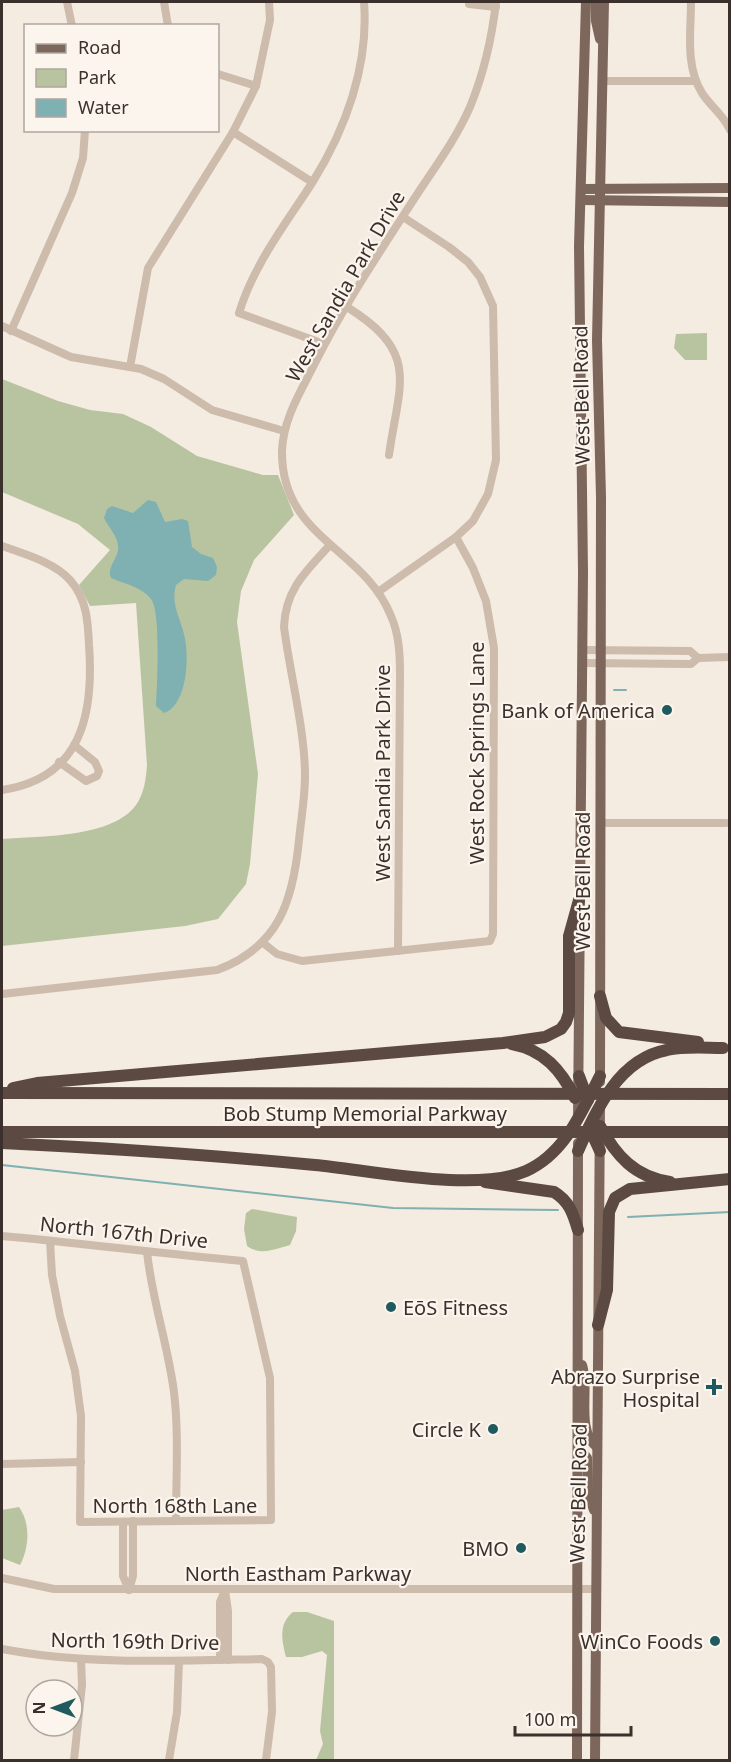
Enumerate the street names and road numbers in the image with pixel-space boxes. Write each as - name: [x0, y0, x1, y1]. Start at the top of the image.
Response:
- street label: West Sandia Park Drive: [279, 185, 411, 387]
- street label: West Bell Road: [566, 325, 596, 465]
- street label: West Rock Springs Lane: [463, 642, 490, 864]
- street label: West Sandia Park Drive: [369, 665, 396, 881]
- street label: West Bell Road: [569, 811, 596, 951]
- street label: Bob Stump Memorial Parkway: [223, 1100, 508, 1127]
- street label: North 167th Drive: [39, 1210, 209, 1254]
- street label: West Bell Road: [563, 1423, 593, 1563]
- street label: North 168th Lane: [93, 1492, 257, 1519]
- street label: North Eastham Parkway: [185, 1560, 412, 1587]
- street label: North 169th Drive: [50, 1626, 220, 1656]

